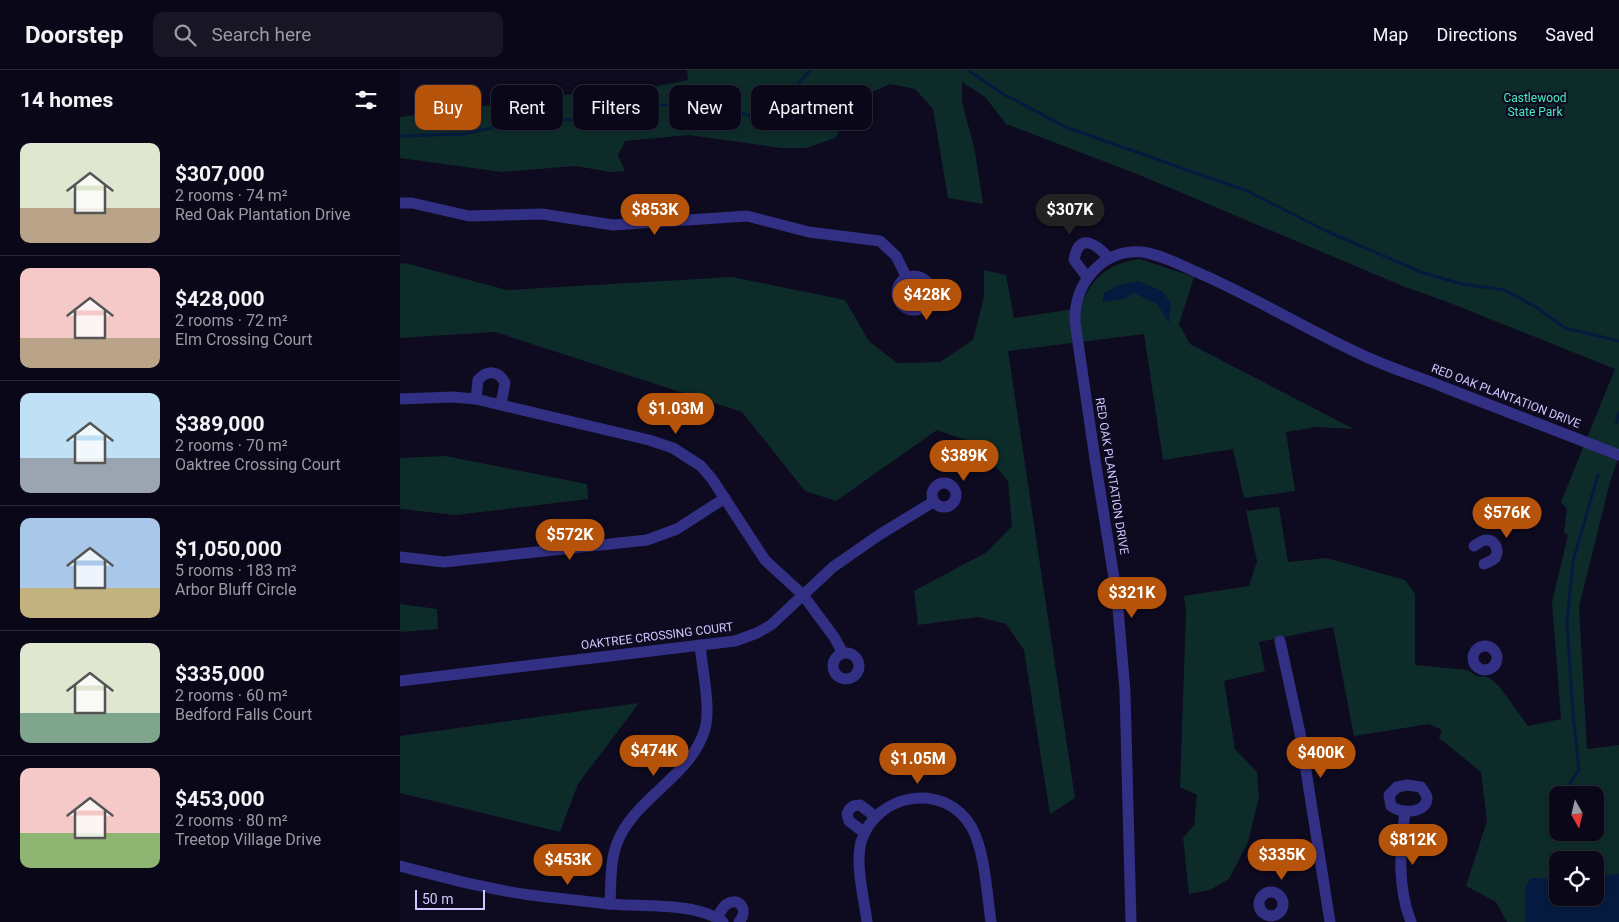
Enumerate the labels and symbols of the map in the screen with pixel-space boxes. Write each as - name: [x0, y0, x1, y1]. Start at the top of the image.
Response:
- park label: Castlewood State Park: [1503, 91, 1567, 119]
- pin: $853K: [620, 194, 690, 236]
- pin: $307K: [1035, 194, 1105, 236]
- pin: $428K: [892, 278, 962, 321]
- street label: RED OAK PLANTATION DRIVE: [1429, 361, 1583, 431]
- pin: $1.03M: [635, 392, 717, 435]
- street label: RED OAK PLANTATION DRIVE: [1093, 396, 1131, 556]
- pin: $389K: [929, 440, 999, 482]
- pin: $576K: [1472, 496, 1542, 539]
- pin: $572K: [535, 518, 605, 561]
- pin: $321K: [1097, 576, 1167, 619]
- street label: OAKTREE CROSSING COURT: [580, 620, 734, 652]
- pin: $474K: [619, 734, 689, 777]
- pin: $400K: [1286, 736, 1356, 779]
- pin: $1.05M: [877, 742, 959, 785]
- north arrow: [1549, 786, 1604, 841]
- pin: $812K: [1378, 824, 1448, 866]
- pin: $335K: [1247, 838, 1317, 881]
- pin: $453K: [533, 844, 603, 886]
- scale bar: [415, 887, 485, 910]

